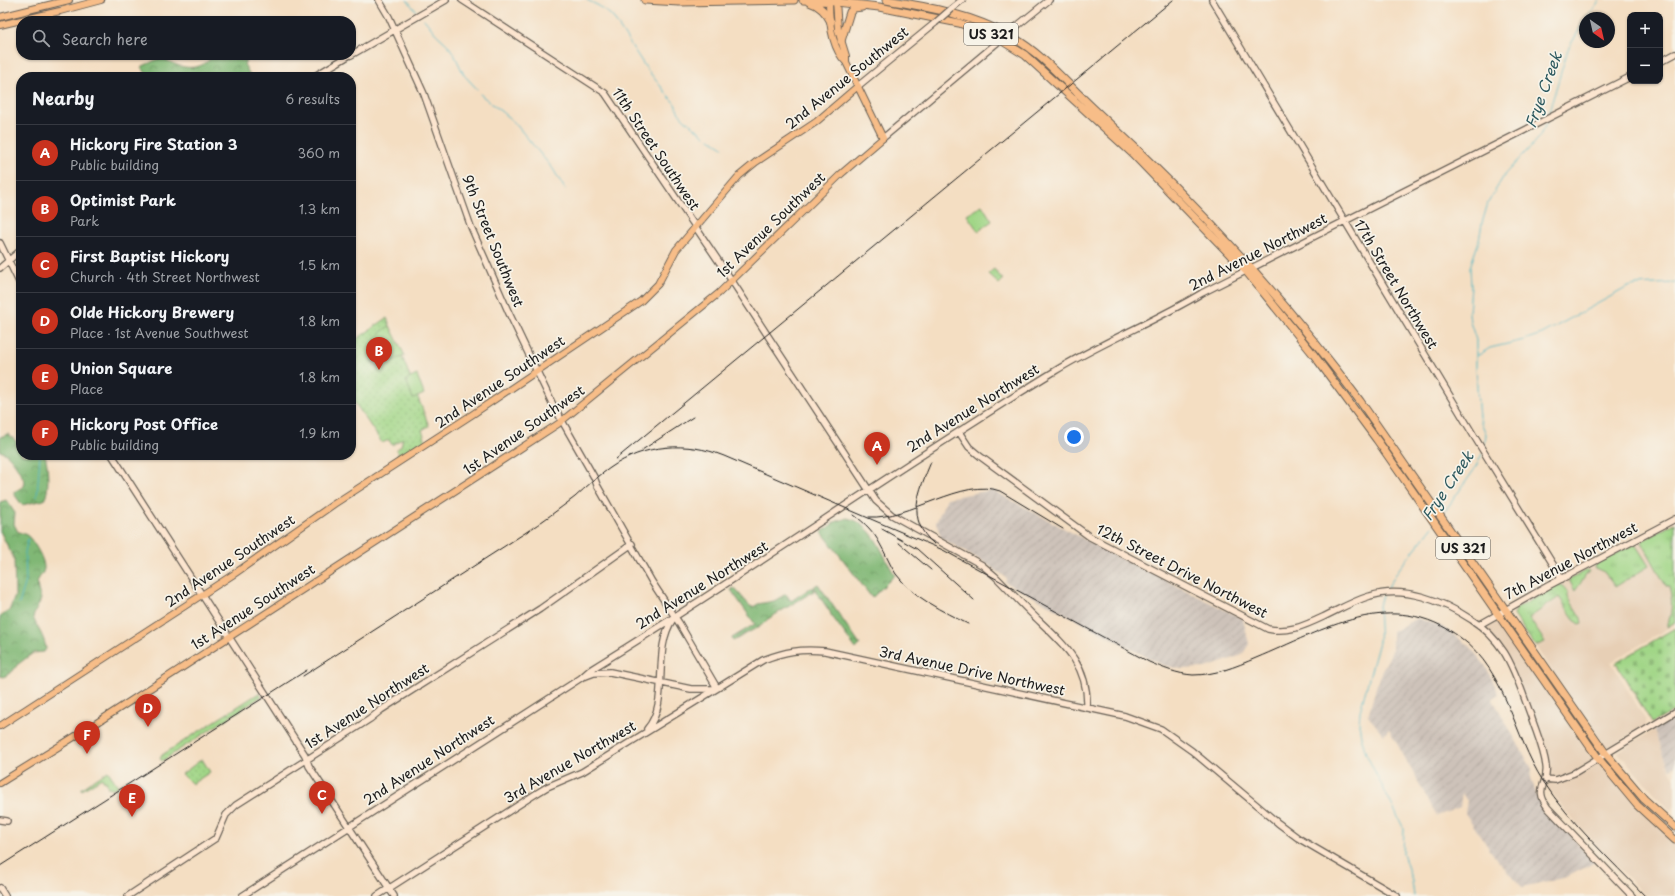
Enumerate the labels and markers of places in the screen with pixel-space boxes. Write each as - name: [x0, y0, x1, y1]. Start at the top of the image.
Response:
- pin: B: [366, 337, 392, 370]
- pin: A: [864, 432, 890, 465]
- pin: D: [135, 694, 161, 727]
- pin: F: [74, 721, 100, 754]
- pin: C: [309, 781, 335, 814]
- pin: E: [119, 784, 145, 817]

